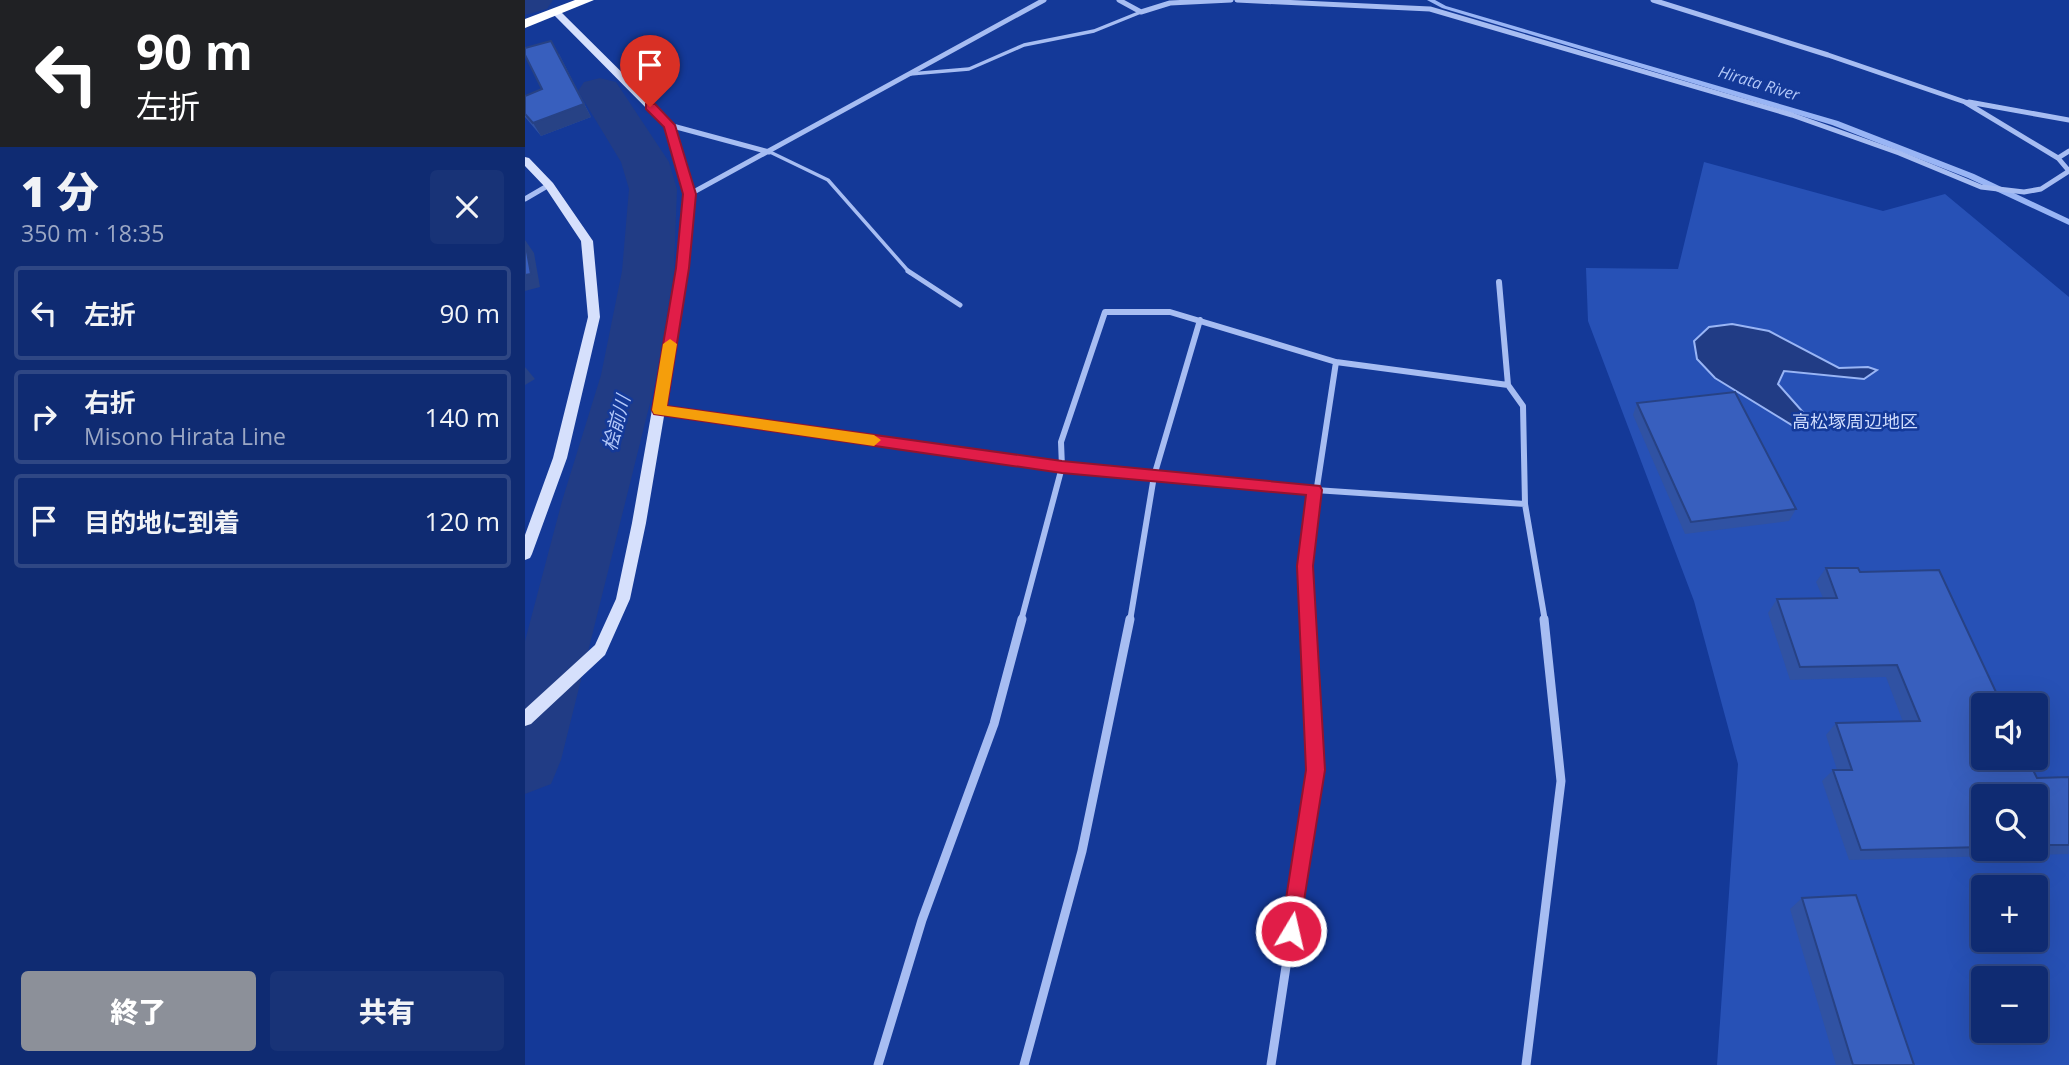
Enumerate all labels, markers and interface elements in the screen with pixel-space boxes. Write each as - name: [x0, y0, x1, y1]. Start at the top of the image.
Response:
- text: 90 m: [136, 18, 253, 84]
- icon: left: [21, 28, 112, 119]
- pin: [620, 35, 680, 107]
- icon: arrive: [631, 46, 669, 84]
- water label: Hirata River: [1716, 60, 1803, 106]
- text: 左折: [136, 84, 200, 127]
- text: 1 分: [21, 162, 99, 219]
- button: close: [430, 170, 504, 244]
- text: 350 m · 18:35: [21, 217, 164, 249]
- icon: left: [25, 294, 63, 332]
- text: 90 m: [439, 295, 500, 331]
- text: 左折: [84, 296, 136, 332]
- text: 右折: [84, 384, 136, 420]
- water label: 桧前川: [596, 390, 636, 454]
- icon: right: [25, 398, 63, 436]
- text: 140 m: [425, 399, 500, 435]
- park label: 高松塚周辺地区: [1792, 409, 1918, 433]
- text: Misono Hirata Line: [84, 420, 286, 452]
- icon: arrive: [25, 502, 63, 540]
- text: 120 m: [425, 503, 500, 539]
- text: 目的地に到着: [84, 504, 240, 540]
- map controls: [1971, 693, 2048, 1043]
- button: sound: [1971, 693, 2048, 770]
- button: search: [1971, 784, 2048, 861]
- button: +: [1971, 875, 2048, 952]
- position arrow: [1254, 894, 1328, 968]
- button: −: [1971, 966, 2048, 1043]
- button: 終了: [21, 971, 256, 1051]
- button: 共有: [270, 971, 504, 1051]

